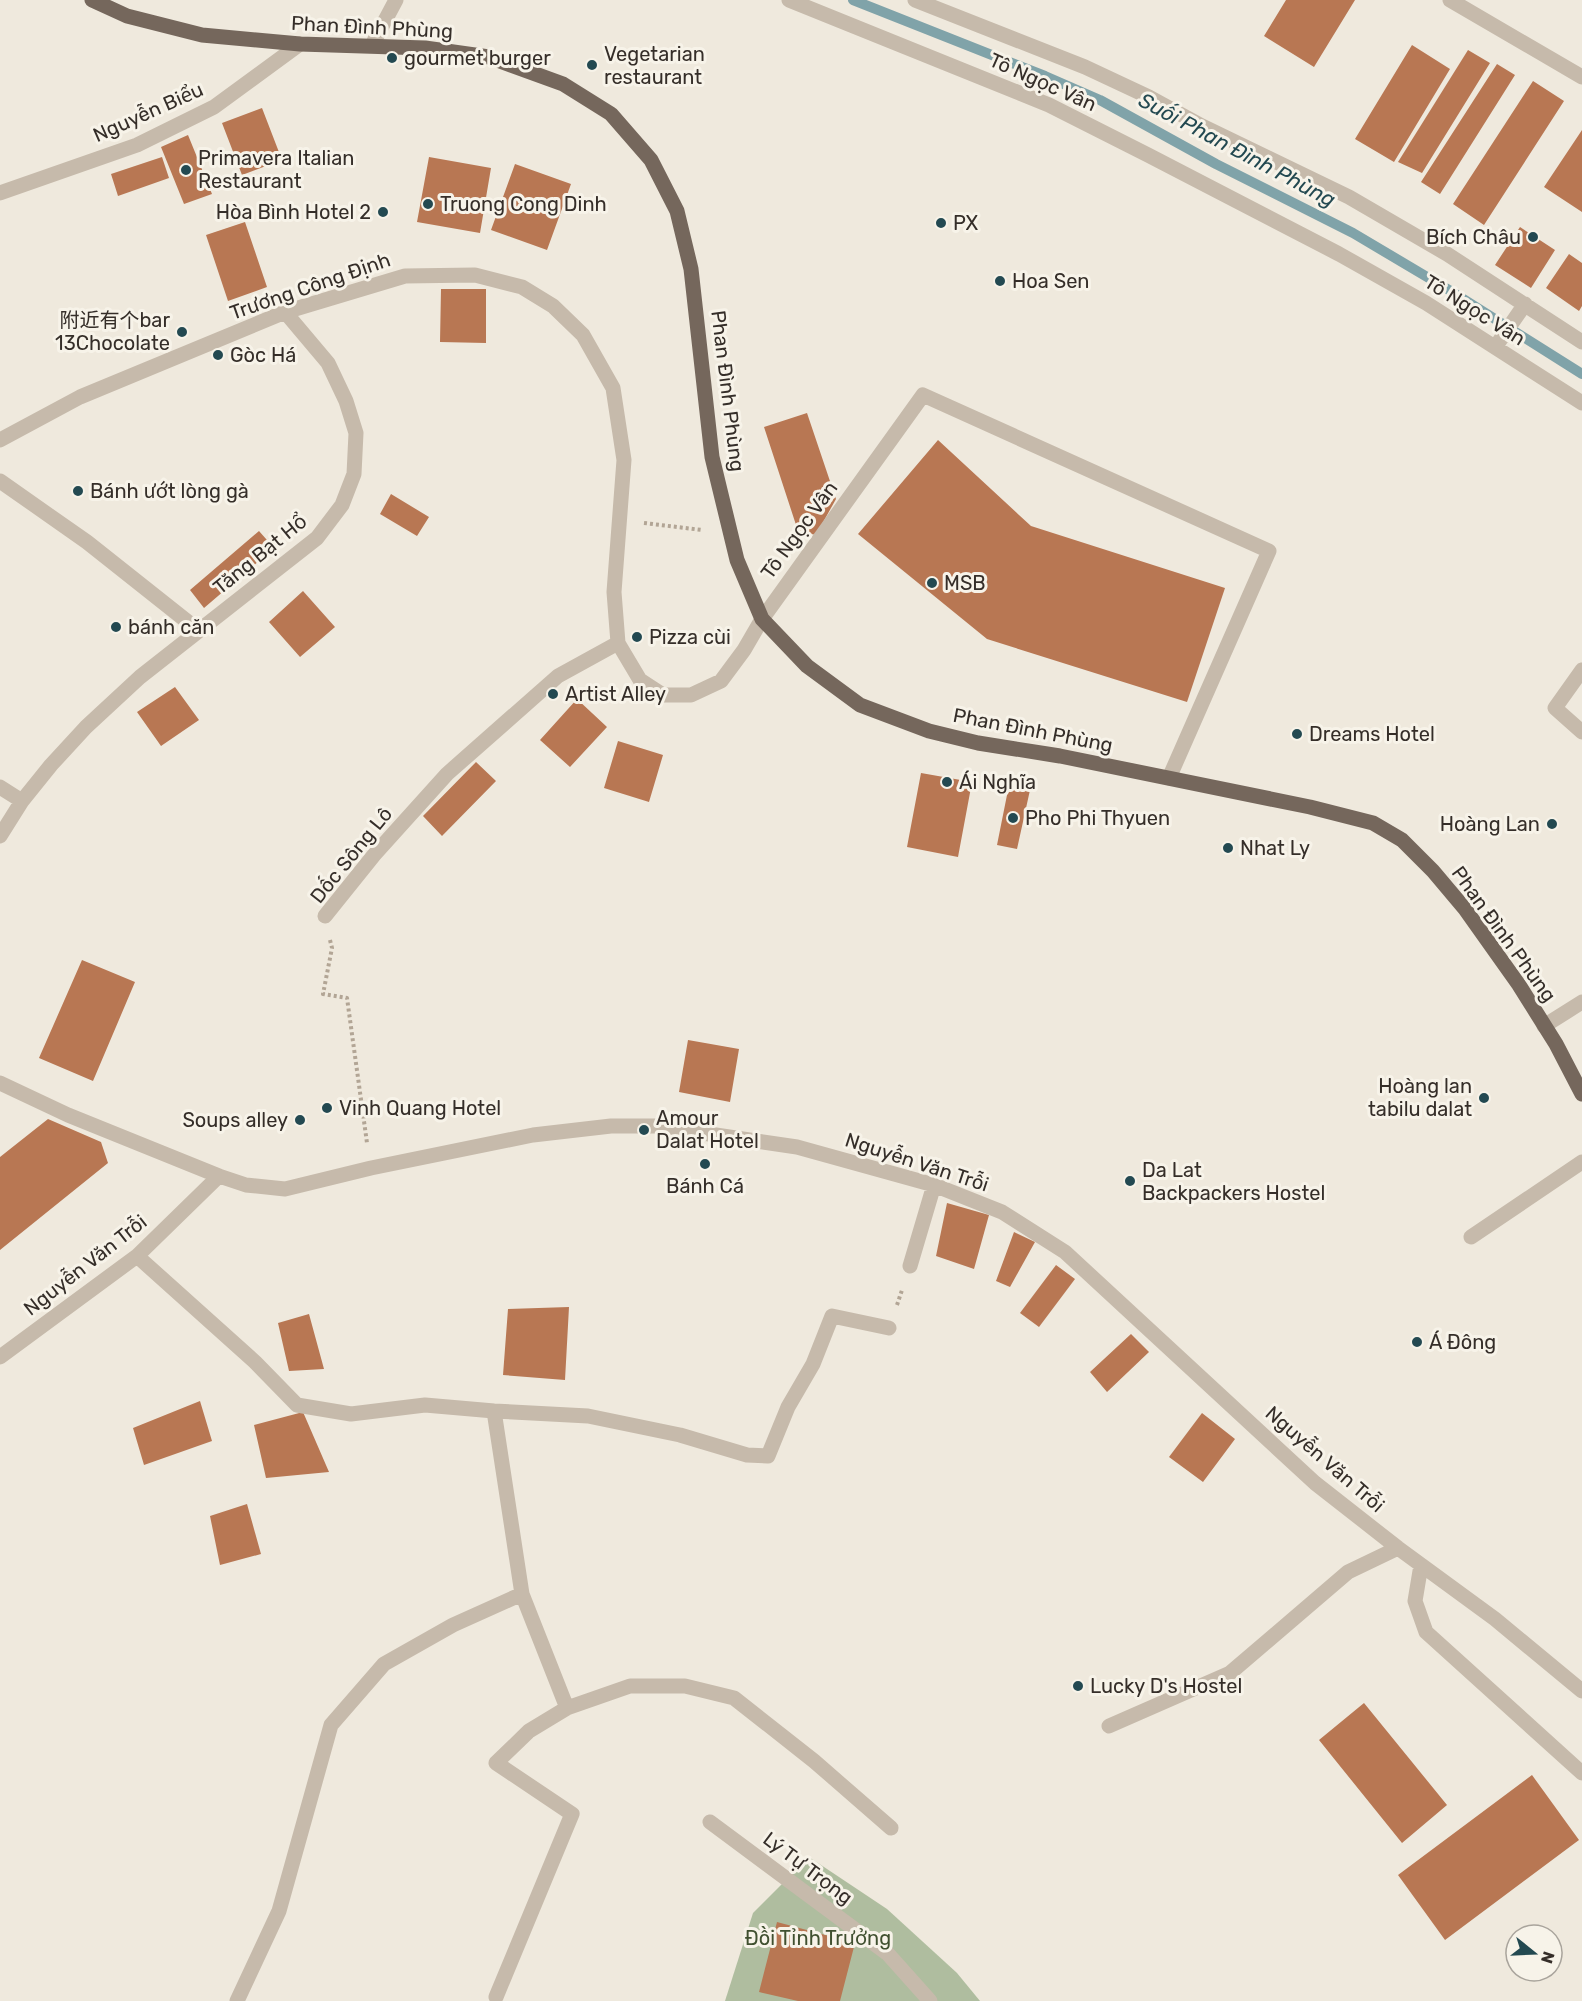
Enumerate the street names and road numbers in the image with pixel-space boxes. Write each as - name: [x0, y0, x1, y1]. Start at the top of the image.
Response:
- street label: Phan Đình Phùng: [290, 11, 454, 43]
- street label: Tô Ngọc Vân: [986, 48, 1100, 116]
- street label: Nguyễn Biểu: [89, 77, 207, 147]
- street label: Trương Công Định: [227, 247, 393, 325]
- street label: Tô Ngọc Vân: [1420, 269, 1530, 351]
- street label: Phan Đình Phùng: [706, 309, 750, 473]
- street label: Tô Ngọc Vân: [756, 477, 842, 583]
- street label: Tăng Bạt Hổ: [208, 509, 312, 599]
- street label: Phan Đình Phùng: [951, 703, 1115, 757]
- street label: Dốc Sông Lô: [305, 802, 397, 908]
- street label: Phan Đình Phùng: [1447, 861, 1561, 1007]
- street label: Nguyễn Văn Trỗi: [842, 1127, 992, 1197]
- street label: Nguyễn Văn Trỗi: [19, 1210, 151, 1320]
- street label: Nguyễn Văn Trỗi: [1261, 1401, 1389, 1517]
- street label: Lý Tự Trọng: [758, 1826, 858, 1910]

